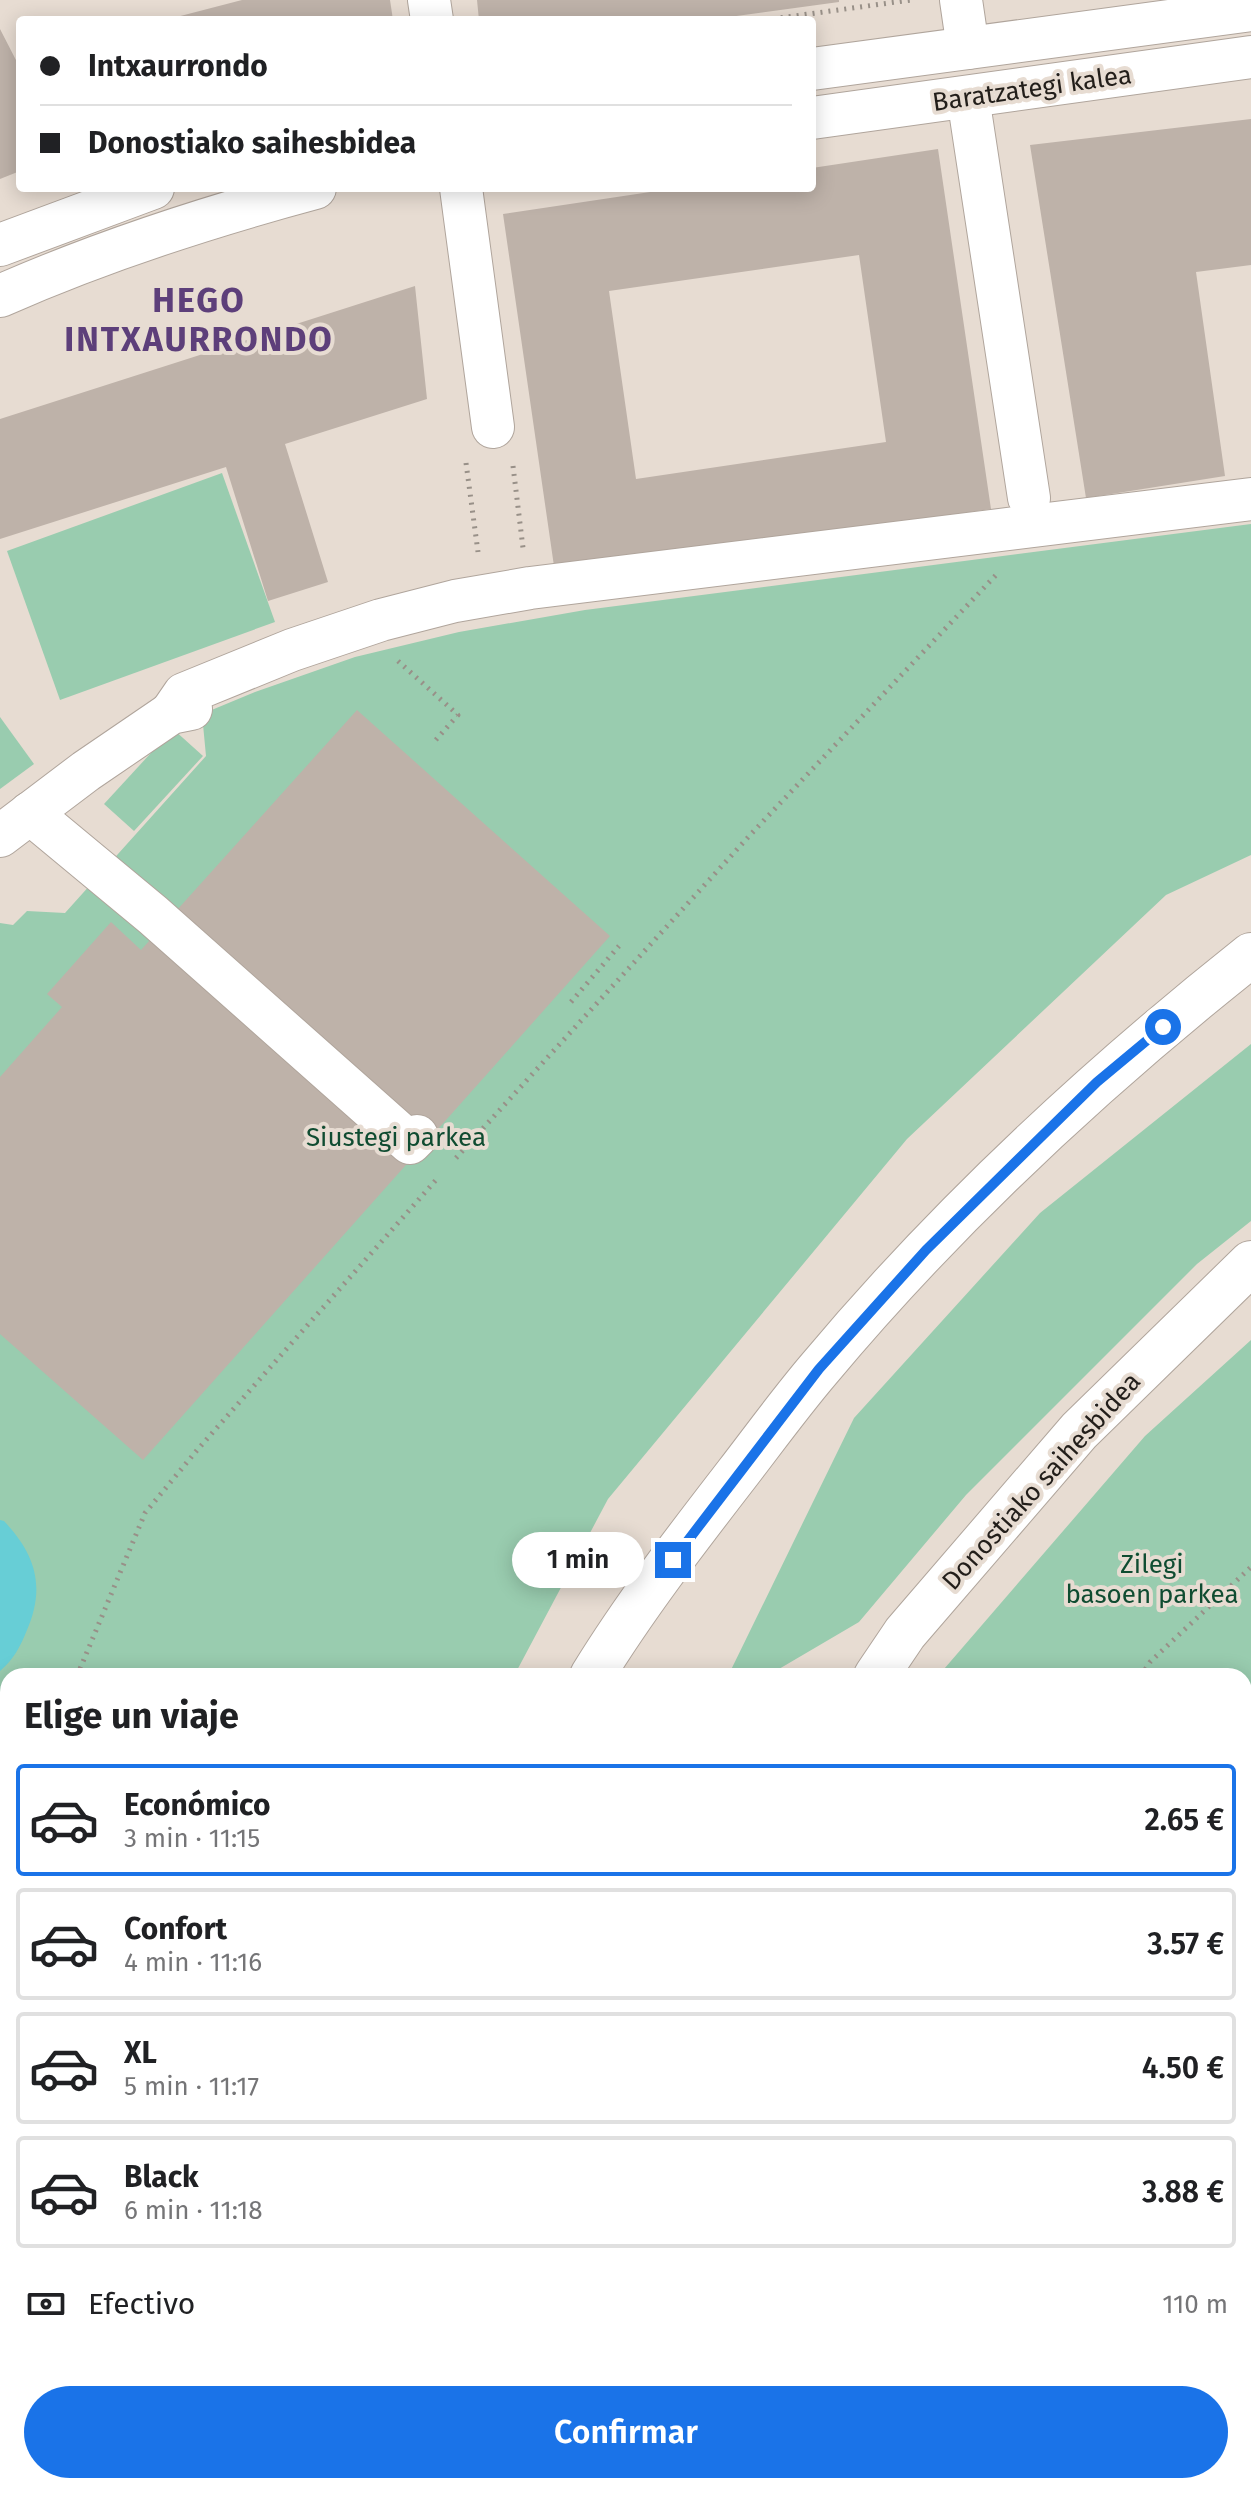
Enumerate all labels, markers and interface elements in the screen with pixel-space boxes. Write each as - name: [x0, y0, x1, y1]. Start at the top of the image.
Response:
- text: Intxaurrondo: [88, 48, 268, 84]
- street label: Baratzategi kalea: [930, 59, 1134, 118]
- text: Donostiako saihesbidea: [88, 125, 416, 161]
- district label: HEGO INTXAURRONDO: [64, 280, 334, 360]
- route start: [1145, 1009, 1181, 1045]
- park label: Siustegi parkea: [306, 1122, 486, 1153]
- street label: Donostiako saihesbidea: [936, 1366, 1147, 1596]
- callout: 1 min: [513, 1532, 645, 1588]
- route end: [655, 1542, 691, 1578]
- text: 1 min: [547, 1544, 609, 1575]
- park label: Zilegi basoen parkea: [1065, 1549, 1239, 1610]
- text: Elige un viaje: [24, 1694, 239, 1738]
- icon: car: [28, 1784, 100, 1856]
- text: Económico: [124, 1787, 270, 1823]
- text: 2.65 €: [1144, 1802, 1224, 1838]
- text: 3 min · 11:15: [124, 1823, 260, 1854]
- icon: car: [28, 1908, 100, 1980]
- text: Confort: [124, 1911, 227, 1947]
- text: 3.57 €: [1147, 1926, 1224, 1962]
- text: 4 min · 11:16: [124, 1947, 262, 1978]
- icon: car: [28, 2032, 100, 2104]
- text: XL: [124, 2035, 157, 2071]
- text: 4.50 €: [1142, 2050, 1224, 2086]
- text: 5 min · 11:17: [124, 2071, 259, 2102]
- icon: car: [28, 2156, 100, 2228]
- text: Black: [124, 2159, 199, 2195]
- text: 3.88 €: [1142, 2174, 1224, 2210]
- text: 6 min · 11:18: [124, 2195, 263, 2226]
- icon: cash: [24, 2282, 68, 2326]
- text: Efectivo: [88, 2286, 195, 2322]
- text: 110 m: [1162, 2289, 1228, 2320]
- button: Confirmar: [24, 2386, 1228, 2478]

